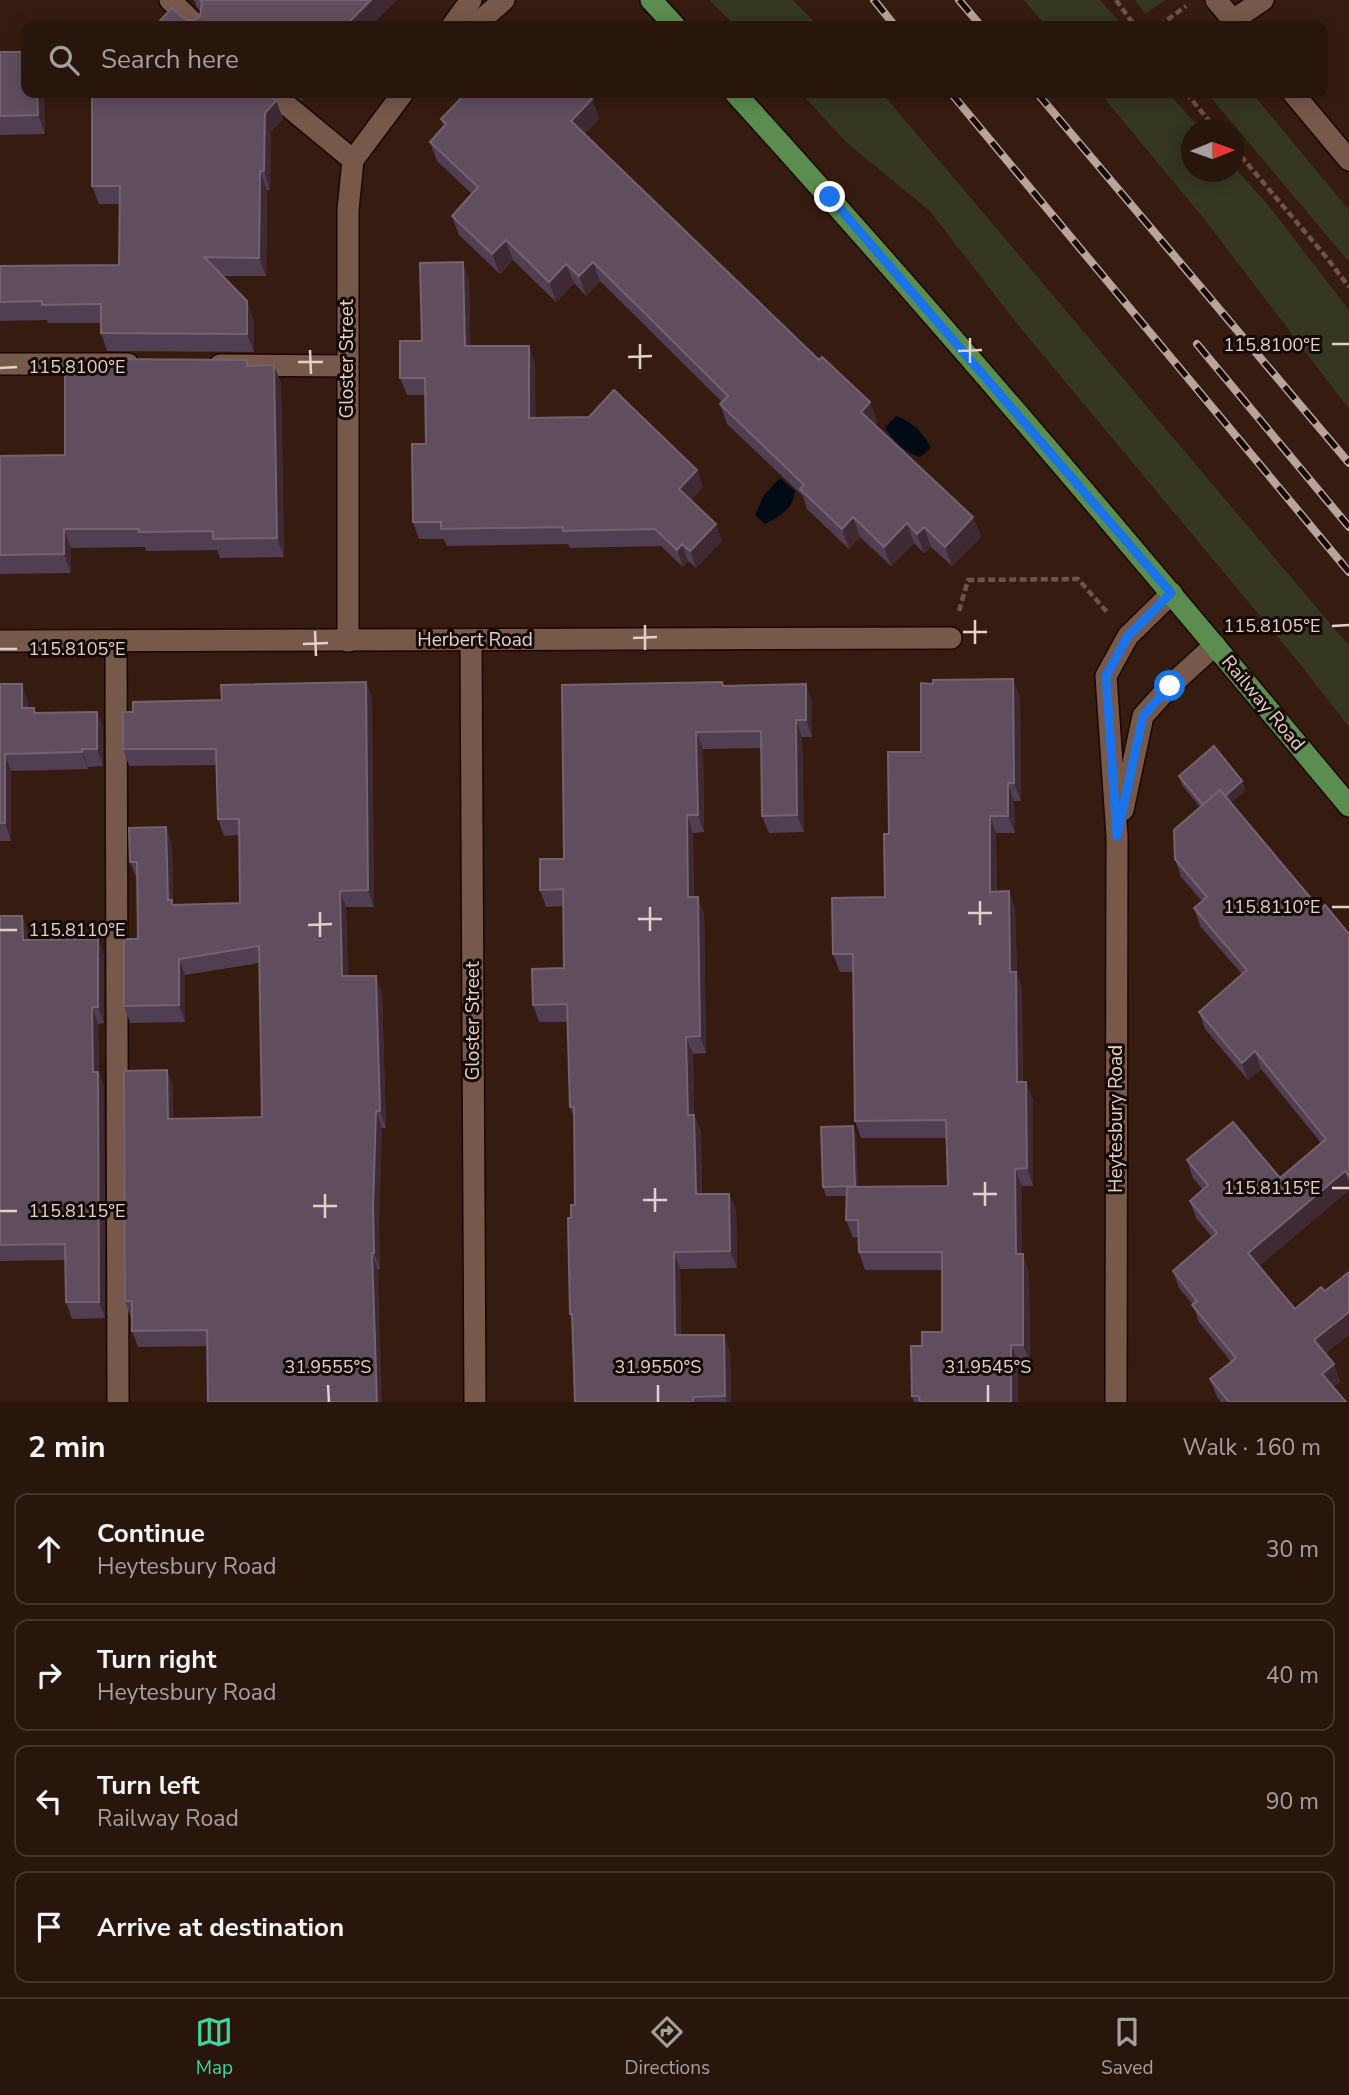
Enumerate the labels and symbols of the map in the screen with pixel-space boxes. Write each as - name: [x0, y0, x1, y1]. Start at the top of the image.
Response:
- north arrow: [1181, 119, 1244, 182]
- route end: [814, 181, 845, 212]
- street label: Gloster Street: [334, 299, 360, 419]
- text: 115.8100°E: [1224, 333, 1320, 357]
- text: 115.8100°E: [29, 355, 125, 379]
- text: 115.8105°E: [1224, 614, 1320, 638]
- street label: Herbert Road: [417, 627, 533, 653]
- text: 115.8105°E: [29, 637, 125, 661]
- street label: Railway Road: [1215, 650, 1311, 756]
- route start: [1154, 670, 1185, 701]
- text: 115.8110°E: [1224, 895, 1320, 919]
- text: 115.8110°E: [29, 918, 125, 942]
- street label: Gloster Street: [460, 961, 486, 1081]
- street label: Heytesbury Road: [1103, 1045, 1129, 1193]
- text: 115.8115°E: [1224, 1176, 1320, 1200]
- text: 115.8115°E: [29, 1199, 125, 1223]
- text: 31.9555°S: [285, 1355, 371, 1379]
- text: 31.9550°S: [615, 1355, 701, 1379]
- text: 31.9545°S: [945, 1355, 1031, 1379]

